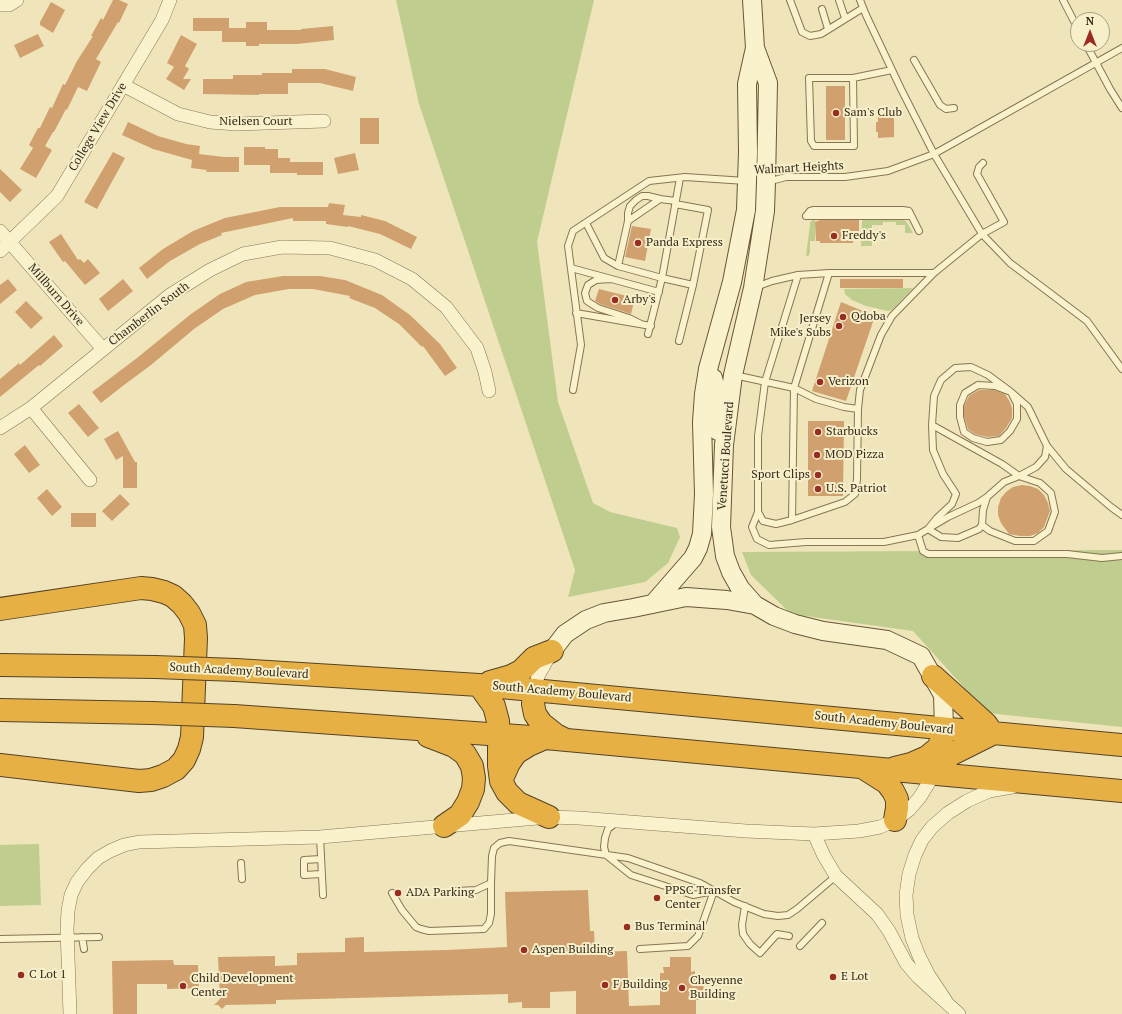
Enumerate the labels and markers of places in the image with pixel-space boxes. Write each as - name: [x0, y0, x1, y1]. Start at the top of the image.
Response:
- place label: Sam's Club: [844, 106, 902, 120]
- marker: Sam's Club: [831, 108, 841, 118]
- place label: Freddy's: [842, 229, 886, 243]
- marker: Freddy's: [829, 231, 839, 241]
- place label: Panda Express: [646, 236, 723, 250]
- marker: Panda Express: [633, 238, 643, 248]
- place label: Arby's: [623, 293, 656, 307]
- marker: Arby's: [610, 295, 620, 305]
- place label: Qdoba: [851, 310, 886, 324]
- place label: Jersey Mike's Subs: [770, 312, 831, 340]
- marker: Qdoba: [838, 312, 848, 322]
- marker: Jersey Mike's Subs: [834, 321, 844, 331]
- place label: Verizon: [828, 375, 869, 389]
- marker: Verizon: [815, 377, 825, 387]
- place label: Starbucks: [826, 425, 878, 439]
- marker: Starbucks: [813, 427, 823, 437]
- place label: MOD Pizza: [825, 448, 884, 462]
- marker: MOD Pizza: [812, 450, 822, 460]
- place label: Sport Clips: [751, 468, 810, 482]
- marker: Sport Clips: [813, 470, 823, 480]
- place label: U.S. Patriot: [826, 482, 887, 496]
- marker: U.S. Patriot: [813, 484, 823, 494]
- place label: PPSC Transfer Center: [665, 884, 741, 912]
- place label: ADA Parking: [406, 886, 474, 900]
- marker: ADA Parking: [393, 888, 403, 898]
- marker: PPSC Transfer Center: [652, 893, 662, 903]
- place label: Bus Terminal: [635, 920, 705, 934]
- marker: Bus Terminal: [622, 922, 632, 932]
- place label: Aspen Building: [532, 943, 613, 957]
- marker: Aspen Building: [519, 945, 529, 955]
- place label: C Lot 1: [29, 968, 66, 982]
- marker: C Lot 1: [16, 970, 26, 980]
- place label: E Lot: [841, 970, 868, 984]
- place label: Child Development Center: [191, 972, 294, 1000]
- marker: E Lot: [828, 972, 838, 982]
- place label: Cheyenne Building: [690, 974, 743, 1002]
- place label: F Building: [613, 978, 668, 992]
- marker: F Building: [600, 980, 610, 990]
- marker: Child Development Center: [178, 981, 188, 991]
- marker: Cheyenne Building: [677, 983, 687, 993]

